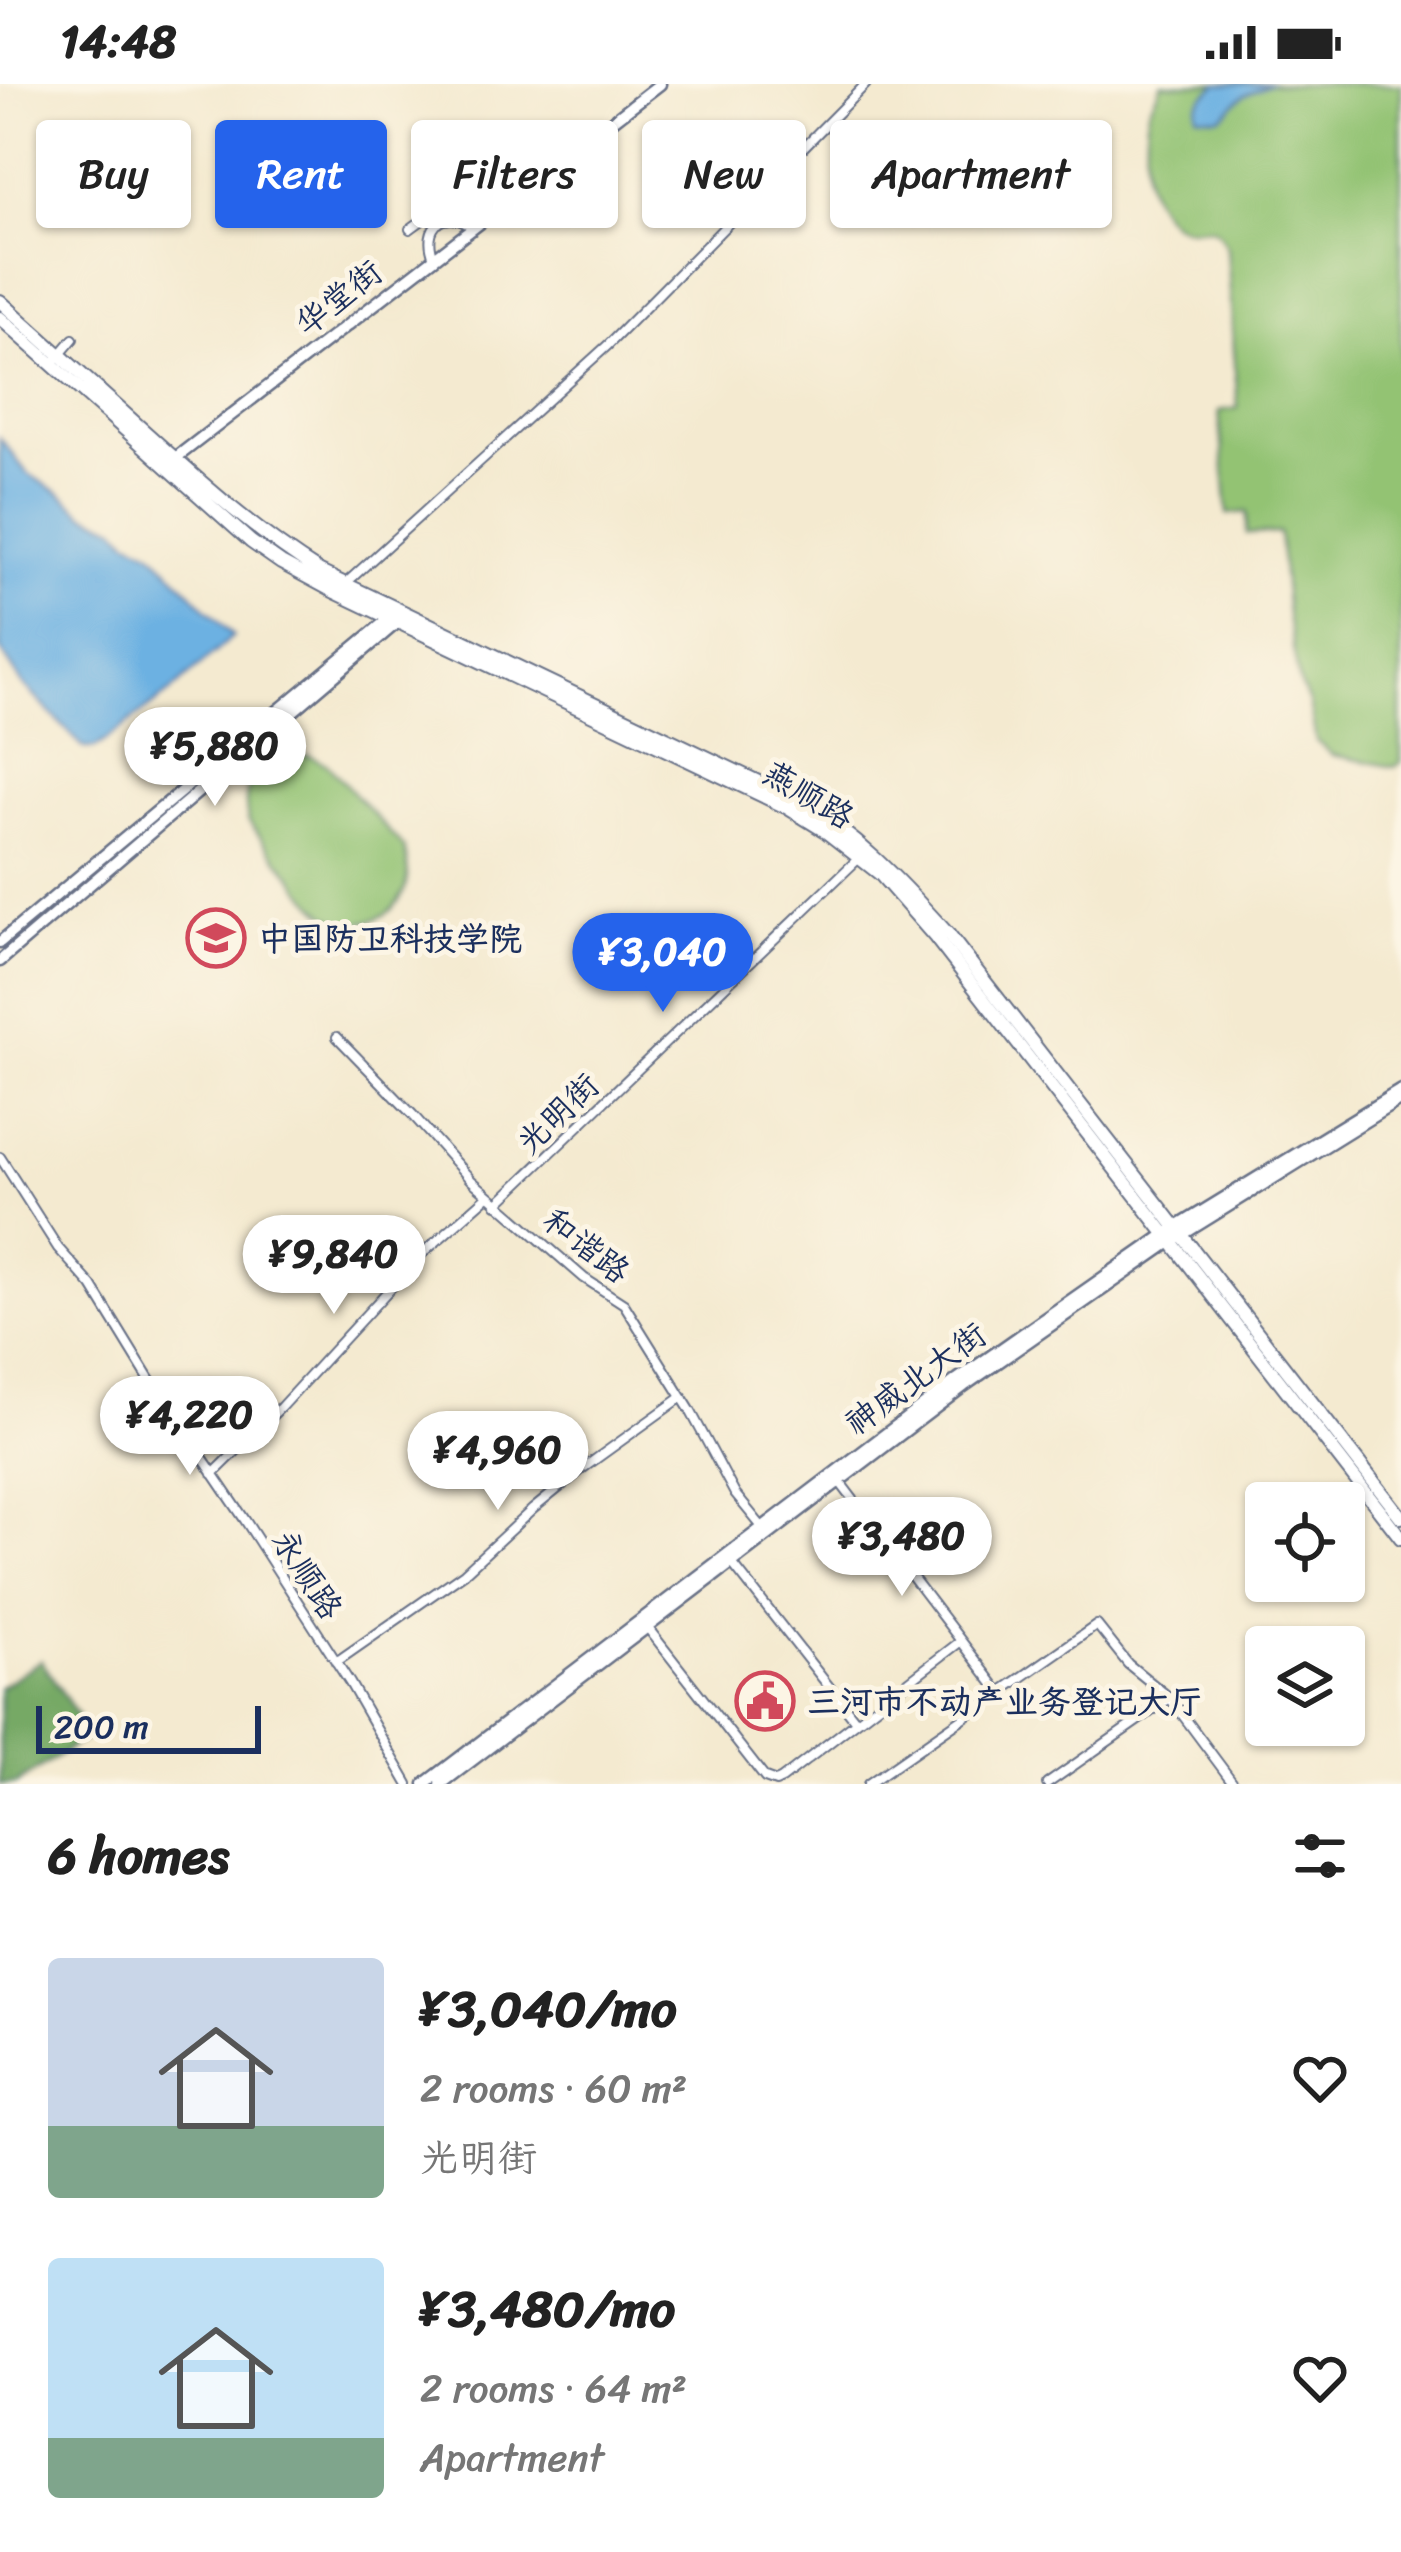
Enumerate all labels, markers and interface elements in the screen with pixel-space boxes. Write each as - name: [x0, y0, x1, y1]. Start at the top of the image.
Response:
- text: 14:48: [60, 2, 176, 82]
- chip: Buy: [36, 120, 191, 228]
- chip: Rent: [215, 120, 387, 228]
- chip: Filters: [411, 120, 618, 228]
- chip: New: [642, 120, 806, 228]
- chip: Apartment: [830, 120, 1112, 228]
- street label: 华堂街: [282, 244, 395, 351]
- pin: ¥5,880: [117, 707, 313, 809]
- text: ¥5,880: [151, 711, 279, 780]
- street label: 燕顺路: [751, 745, 866, 845]
- school or university icon: 中国防卫科技学院: [185, 907, 247, 969]
- place label: 中国防卫科技学院: [258, 910, 522, 968]
- pin: ¥3,040: [565, 913, 761, 1015]
- text: ¥3,040: [599, 917, 727, 986]
- street label: 光明街: [502, 1058, 613, 1169]
- street label: 和谐路: [530, 1192, 643, 1299]
- pin: ¥9,840: [236, 1215, 432, 1317]
- text: ¥9,840: [270, 1219, 398, 1288]
- street label: 神威北大街: [832, 1307, 999, 1451]
- pin: ¥4,220: [92, 1376, 288, 1478]
- text: ¥4,220: [127, 1380, 253, 1449]
- pin: ¥4,960: [400, 1411, 596, 1513]
- text: ¥4,960: [434, 1415, 562, 1484]
- map controls: [1245, 1482, 1365, 1746]
- button: locate: [1245, 1482, 1365, 1602]
- pin: ¥3,480: [804, 1497, 1000, 1599]
- text: ¥3,480: [839, 1501, 965, 1570]
- street label: 永顺路: [256, 1517, 358, 1632]
- button: layers: [1245, 1626, 1365, 1746]
- public building icon: 三河市不动产业务登记大厅: [734, 1670, 796, 1732]
- place label: 三河市不动产业务登记大厅: [807, 1673, 1203, 1731]
- text: 200 m: [54, 1698, 149, 1756]
- scale bar: [36, 1700, 261, 1753]
- text: 6 homes: [48, 1811, 229, 1901]
- icon: filters: [1287, 1823, 1353, 1889]
- text: ¥3,040/mo: [420, 1964, 677, 2054]
- icon: home: [144, 2006, 288, 2150]
- icon: heart: [1287, 2045, 1353, 2111]
- text: 2 rooms · 60 m²: [420, 2054, 687, 2123]
- text: 光明街: [420, 2123, 537, 2192]
- text: ¥3,480/mo: [420, 2264, 675, 2354]
- icon: home: [144, 2306, 288, 2450]
- icon: heart: [1287, 2345, 1353, 2411]
- text: 2 rooms · 64 m²: [420, 2354, 687, 2423]
- text: Apartment: [420, 2423, 604, 2492]

